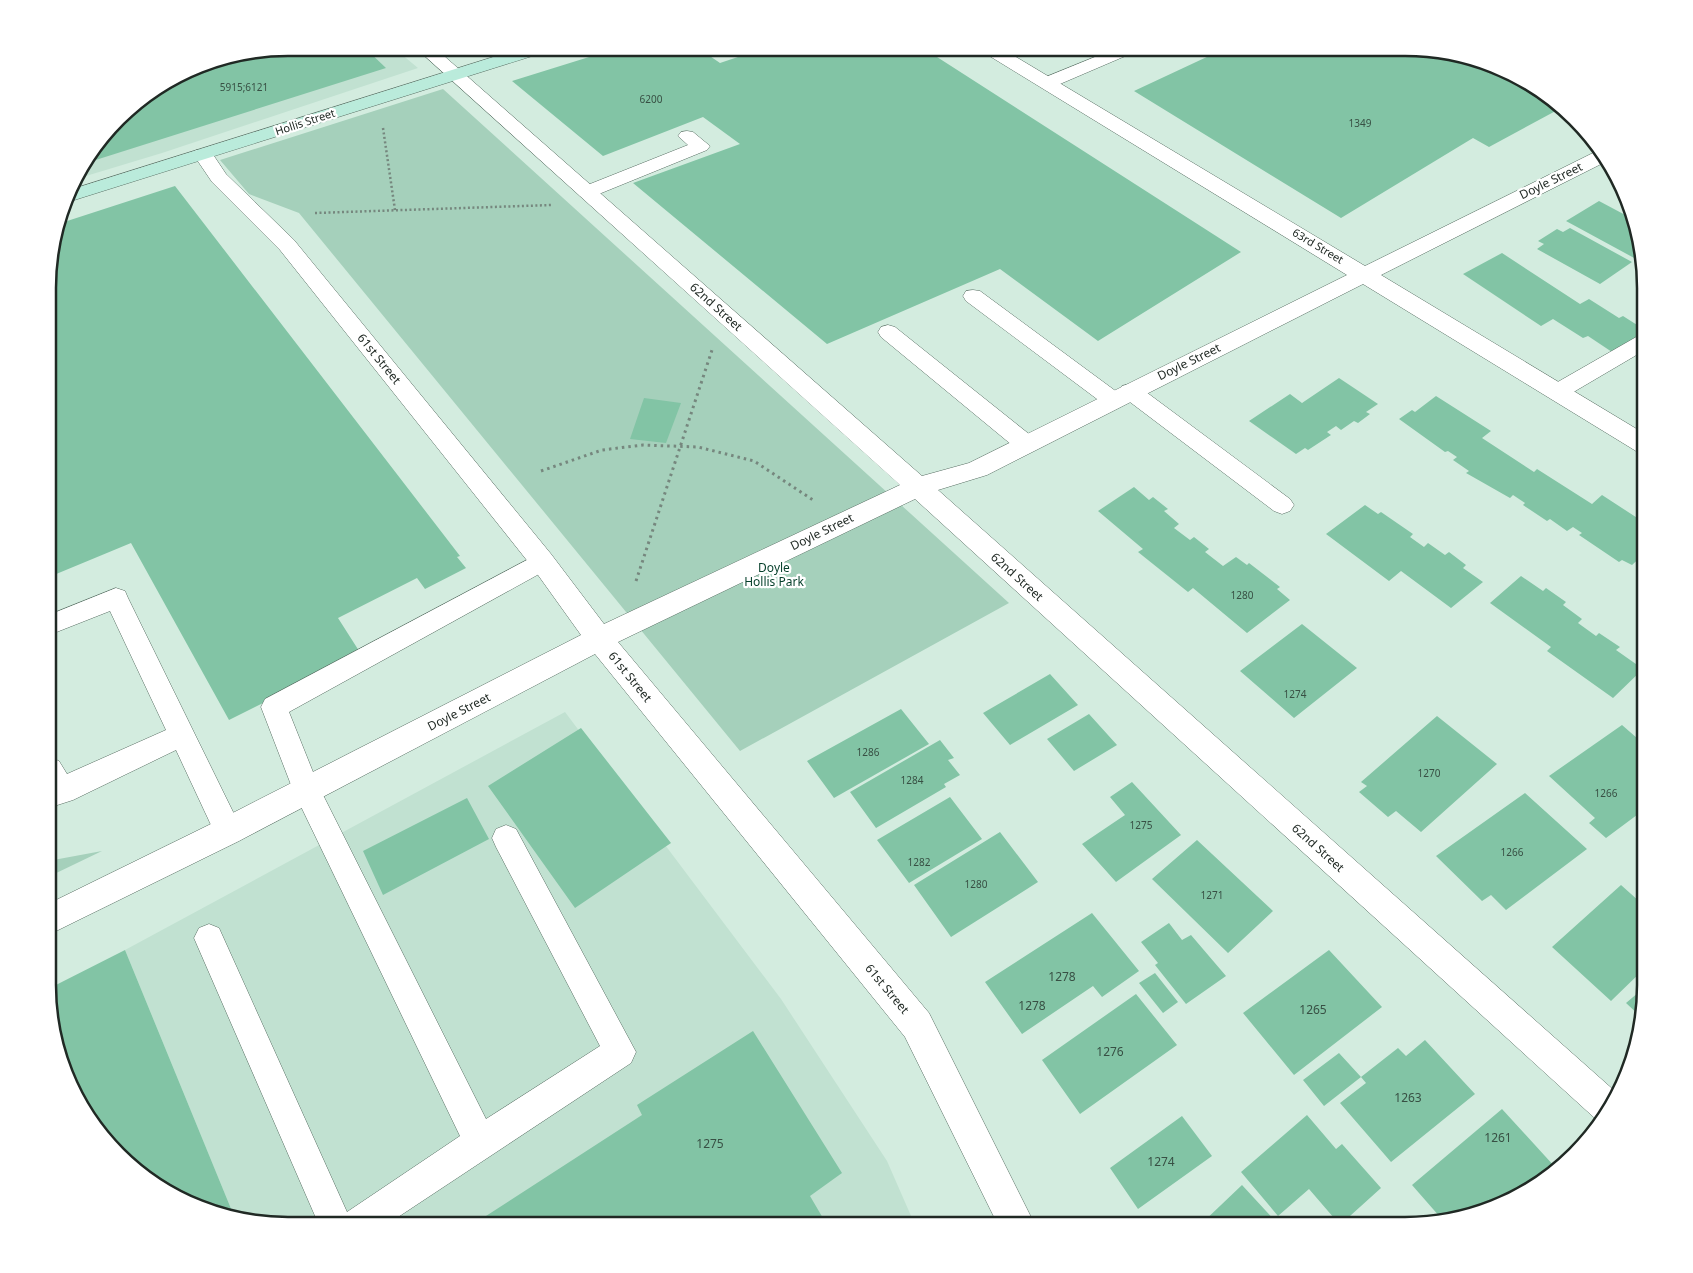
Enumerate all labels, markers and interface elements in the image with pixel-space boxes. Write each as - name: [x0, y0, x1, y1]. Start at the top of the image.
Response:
- house number: 5915;6121: [220, 80, 268, 94]
- house number: 6200: [640, 92, 663, 106]
- street label: Hollis Street: [273, 105, 337, 138]
- house number: 1349: [1349, 116, 1372, 130]
- street label: Doyle Street: [1516, 158, 1586, 203]
- street label: 63rd Street: [1290, 224, 1347, 267]
- street label: 62nd Street: [686, 279, 747, 335]
- street label: 61st Street: [354, 330, 405, 388]
- street label: Doyle Street: [1154, 339, 1224, 384]
- street label: Doyle Street: [787, 509, 857, 554]
- street label: 62nd Street: [987, 549, 1048, 605]
- park label: Doyle Hollis Park: [744, 559, 804, 590]
- house number: 1280: [1231, 588, 1254, 602]
- street label: 61st Street: [605, 648, 656, 706]
- house number: 1274: [1284, 687, 1307, 701]
- street label: Doyle Street: [424, 688, 494, 735]
- house number: 1286: [857, 745, 880, 759]
- house number: 1270: [1418, 766, 1441, 780]
- house number: 1284: [901, 773, 924, 787]
- house number: 1266: [1595, 786, 1618, 800]
- house number: 1275: [1130, 818, 1153, 832]
- street label: 62nd Street: [1288, 820, 1349, 876]
- house number: 1266: [1501, 845, 1524, 859]
- house number: 1282: [908, 855, 931, 869]
- house number: 1280: [965, 877, 988, 891]
- house number: 1271: [1201, 888, 1223, 902]
- street label: 61st Street: [861, 960, 914, 1018]
- house number: 1278: [1048, 968, 1076, 985]
- house number: 1278: [1018, 997, 1046, 1014]
- house number: 1265: [1299, 1001, 1327, 1018]
- house number: 1276: [1096, 1043, 1124, 1060]
- house number: 1263: [1394, 1089, 1422, 1106]
- house number: 1261: [1484, 1129, 1512, 1146]
- house number: 1275: [696, 1135, 724, 1152]
- house number: 1274: [1147, 1153, 1175, 1170]

